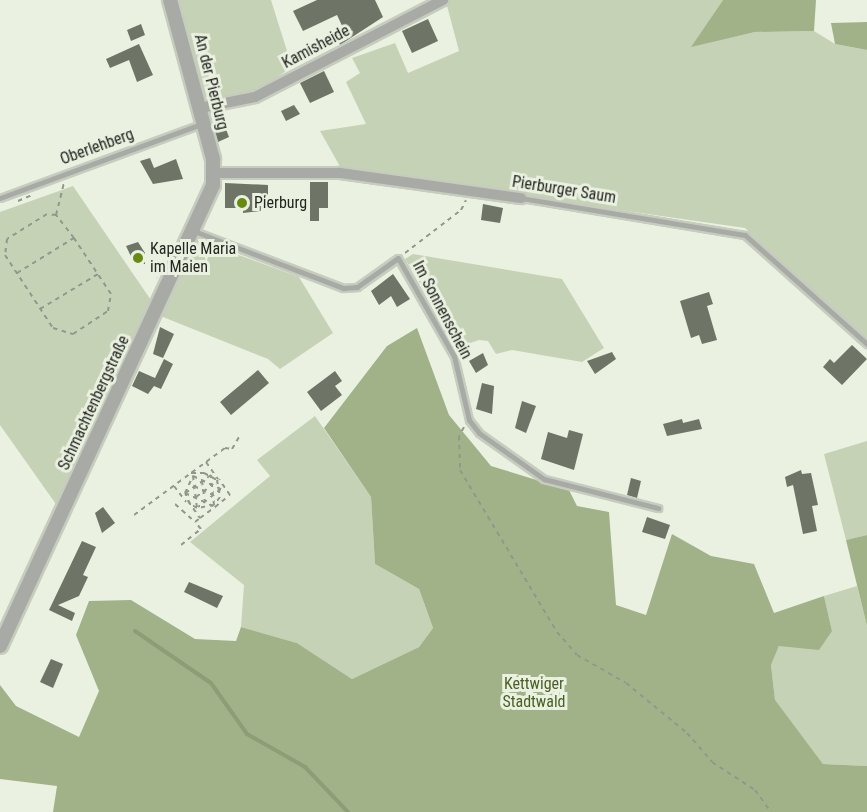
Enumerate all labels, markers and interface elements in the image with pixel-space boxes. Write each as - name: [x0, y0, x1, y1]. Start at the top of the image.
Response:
- street label: Kamisheide: [279, 21, 353, 73]
- street label: An der Pierburg: [190, 32, 232, 132]
- street label: Oberlehberg: [58, 125, 136, 169]
- street label: Pierburger Saum: [511, 172, 617, 208]
- place label: Pierburg: [254, 193, 307, 213]
- marker: Pierburg: [235, 196, 249, 210]
- place label: Kapelle Maria im Maien: [150, 239, 236, 277]
- marker: Kapelle Maria im Maien: [131, 251, 145, 265]
- street label: Im Sonnenschein: [408, 258, 476, 362]
- street label: Schmachtenbergstraße: [54, 333, 134, 473]
- park label: Kettwiger Stadtwald: [502, 674, 566, 712]

